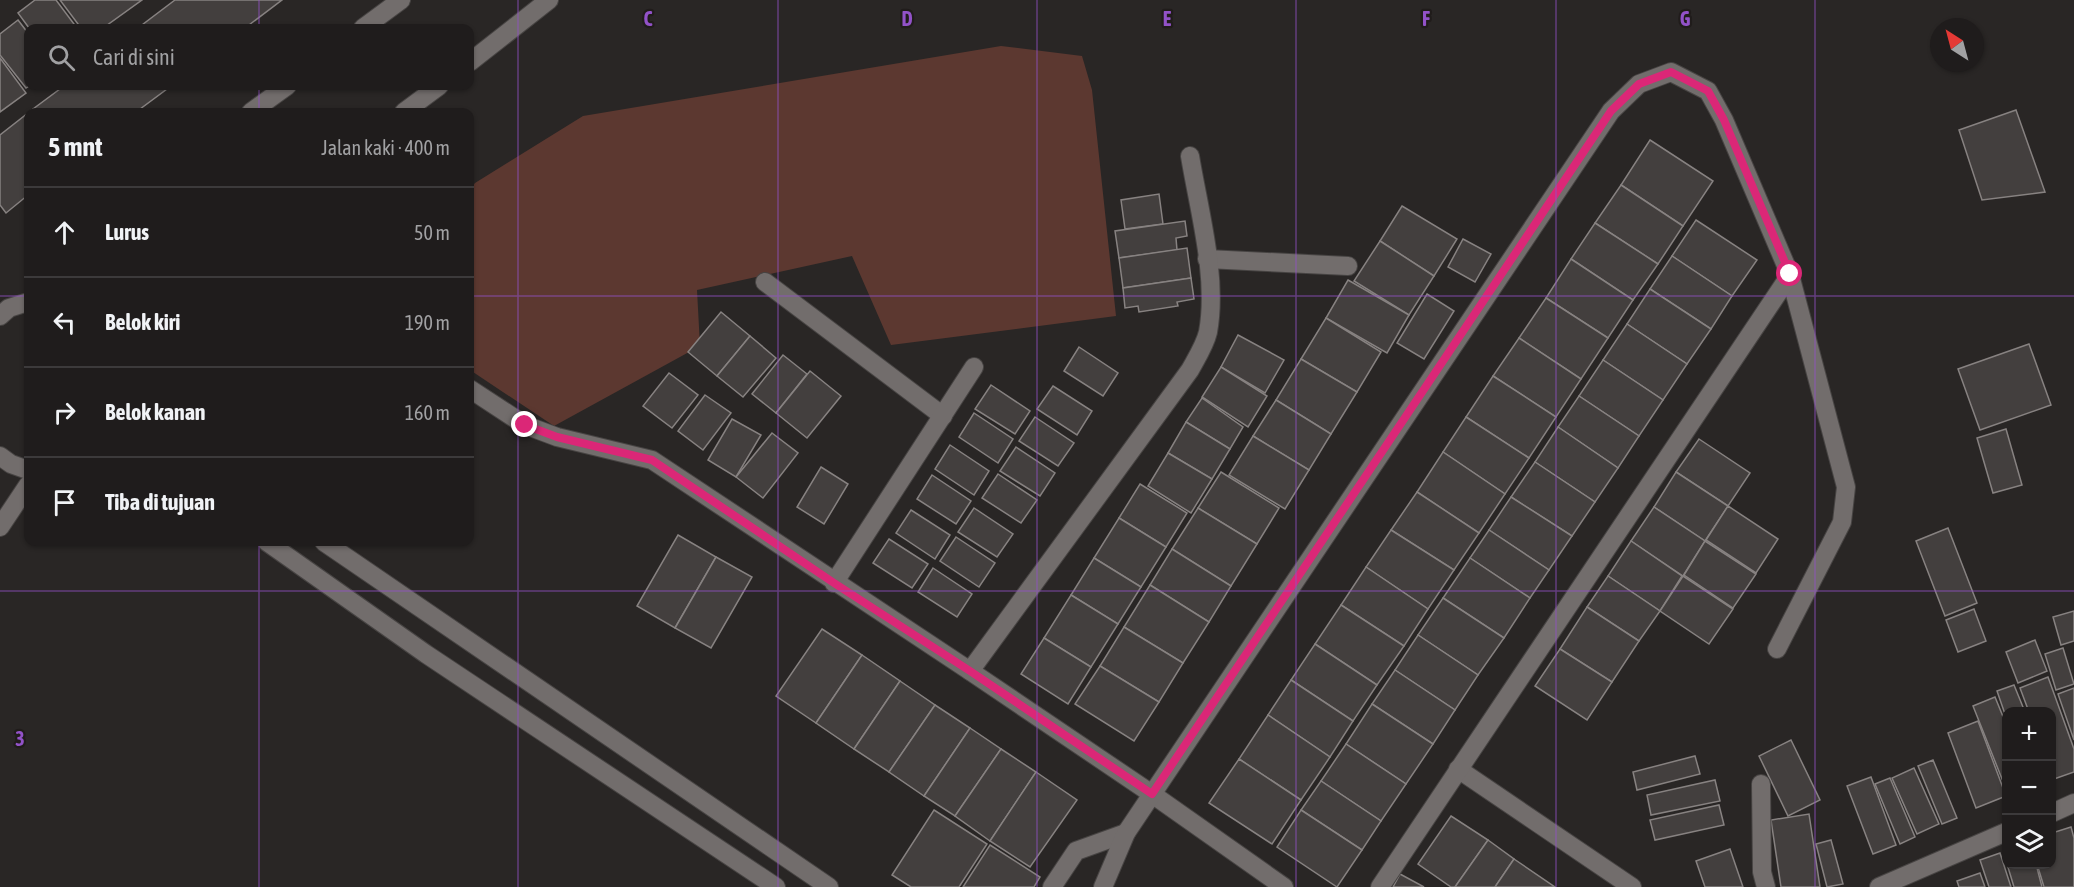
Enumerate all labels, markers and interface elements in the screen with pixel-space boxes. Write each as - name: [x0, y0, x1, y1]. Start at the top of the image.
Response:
- text: C: [644, 7, 653, 30]
- text: D: [901, 7, 913, 30]
- text: E: [1163, 7, 1172, 30]
- text: F: [1422, 7, 1430, 30]
- text: G: [1680, 7, 1691, 30]
- north arrow: [1930, 18, 1984, 72]
- search box: [24, 24, 474, 90]
- icon: search: [45, 41, 78, 74]
- text: Cari di sini: [93, 44, 175, 70]
- text: 5 mnt: [48, 132, 103, 162]
- text: Jalan kaki · 400 m: [321, 136, 450, 159]
- icon: ahead: [48, 216, 81, 249]
- text: Lurus: [105, 219, 149, 245]
- text: 50 m: [414, 221, 450, 244]
- route start: [1776, 260, 1802, 286]
- icon: left: [48, 306, 81, 339]
- text: Belok kiri: [105, 309, 180, 335]
- text: 190 m: [405, 311, 450, 334]
- icon: right: [48, 396, 81, 429]
- text: Belok kanan: [105, 399, 206, 425]
- text: 160 m: [405, 401, 450, 424]
- route end: [511, 411, 537, 437]
- icon: arrive: [48, 486, 81, 519]
- text: Tiba di tujuan: [105, 489, 215, 515]
- map controls: [2002, 707, 2056, 869]
- button: +: [2002, 707, 2056, 761]
- text: 3: [15, 727, 25, 750]
- button: −: [2002, 761, 2056, 815]
- button: layers: [2002, 815, 2056, 869]

